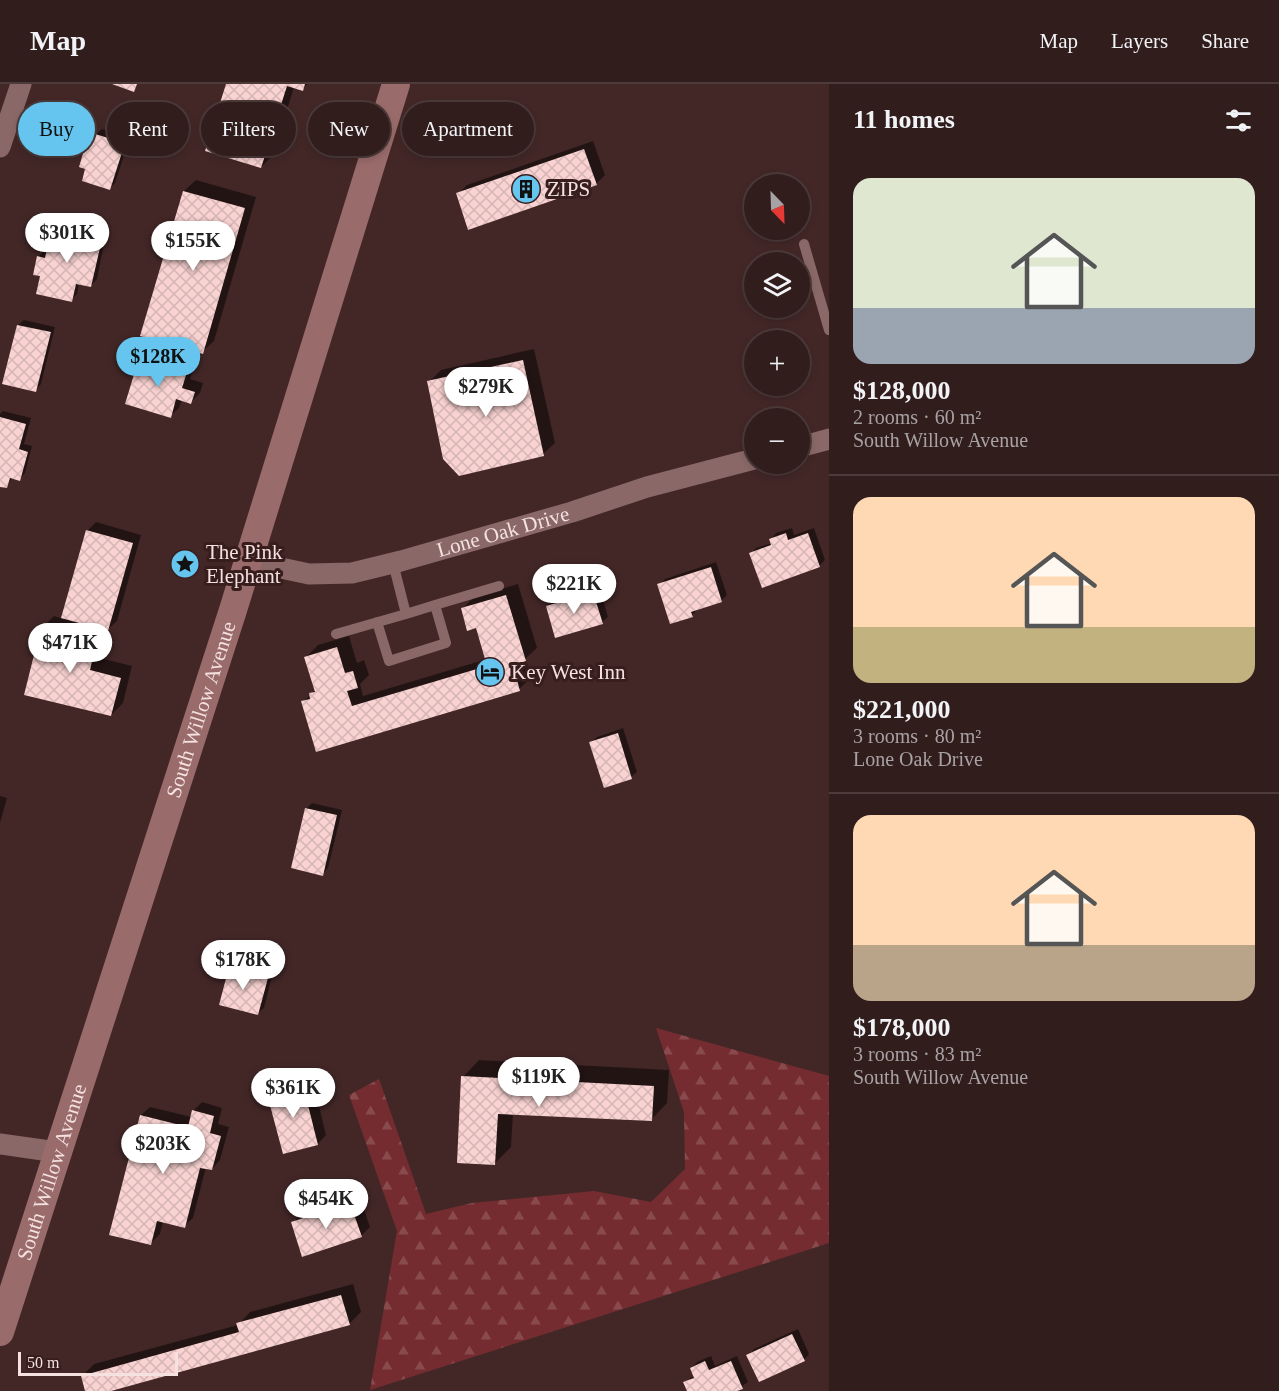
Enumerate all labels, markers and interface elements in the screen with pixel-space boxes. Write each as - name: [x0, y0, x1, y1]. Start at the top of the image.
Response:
- text: Map: [30, 25, 86, 56]
- text: Map: [1040, 29, 1078, 53]
- text: Layers: [1111, 29, 1168, 53]
- text: Share: [1201, 29, 1249, 53]
- chip: Buy: [18, 102, 95, 156]
- chip: Rent: [107, 102, 189, 156]
- chip: Filters: [201, 102, 296, 156]
- chip: New: [308, 102, 390, 156]
- chip: Apartment: [402, 102, 534, 156]
- icon: filters: [1222, 104, 1255, 137]
- text: 11 homes: [853, 105, 955, 134]
- building icon: ZIPS: [510, 173, 542, 205]
- north arrow: [744, 174, 810, 240]
- map controls: [744, 174, 810, 474]
- place label: ZIPS: [547, 177, 590, 201]
- pin: $301K: [25, 213, 109, 264]
- icon: home: [1000, 217, 1108, 325]
- text: $301K: [39, 221, 95, 243]
- pin: $155K: [151, 221, 235, 272]
- text: $155K: [165, 229, 221, 251]
- button: layers: [744, 252, 810, 318]
- button: +: [744, 330, 810, 396]
- pin: $128K: [116, 337, 200, 388]
- text: $128K: [130, 345, 186, 367]
- pin: $279K: [444, 367, 528, 418]
- text: $279K: [458, 375, 514, 397]
- text: $128,000: [853, 376, 951, 405]
- text: 2 rooms · 60 m²: [853, 406, 981, 428]
- button: −: [744, 408, 810, 474]
- text: South Willow Avenue: [853, 429, 1028, 451]
- street label: Lone Oak Drive: [434, 501, 572, 562]
- icon: home: [1000, 536, 1108, 644]
- place label: The Pink Elephant: [206, 540, 283, 588]
- place icon: The Pink Elephant: [169, 548, 201, 580]
- pin: $221K: [532, 564, 616, 615]
- text: $221K: [546, 572, 602, 594]
- street label: South Willow Avenue: [161, 618, 241, 801]
- pin: $471K: [28, 623, 112, 674]
- text: $471K: [42, 631, 98, 653]
- hotel icon: Key West Inn: [474, 656, 506, 688]
- place label: Key West Inn: [511, 660, 626, 684]
- text: $221,000: [853, 695, 951, 724]
- text: 3 rooms · 80 m²: [853, 725, 981, 747]
- text: Lone Oak Drive: [853, 748, 983, 770]
- icon: home: [1000, 854, 1108, 962]
- pin: $178K: [201, 940, 285, 991]
- text: $178K: [215, 948, 271, 970]
- text: $178,000: [853, 1013, 951, 1042]
- text: 3 rooms · 83 m²: [853, 1043, 981, 1065]
- pin: $119K: [497, 1057, 581, 1108]
- text: $119K: [512, 1065, 566, 1087]
- text: South Willow Avenue: [853, 1066, 1028, 1088]
- pin: $361K: [251, 1068, 335, 1119]
- text: $361K: [265, 1076, 321, 1098]
- street label: South Willow Avenue: [12, 1081, 91, 1263]
- pin: $203K: [121, 1124, 205, 1175]
- text: $203K: [135, 1132, 191, 1154]
- pin: $454K: [284, 1179, 368, 1230]
- text: $454K: [298, 1187, 354, 1209]
- scale bar: [18, 1349, 178, 1376]
- text: 50 m: [27, 1354, 59, 1371]

